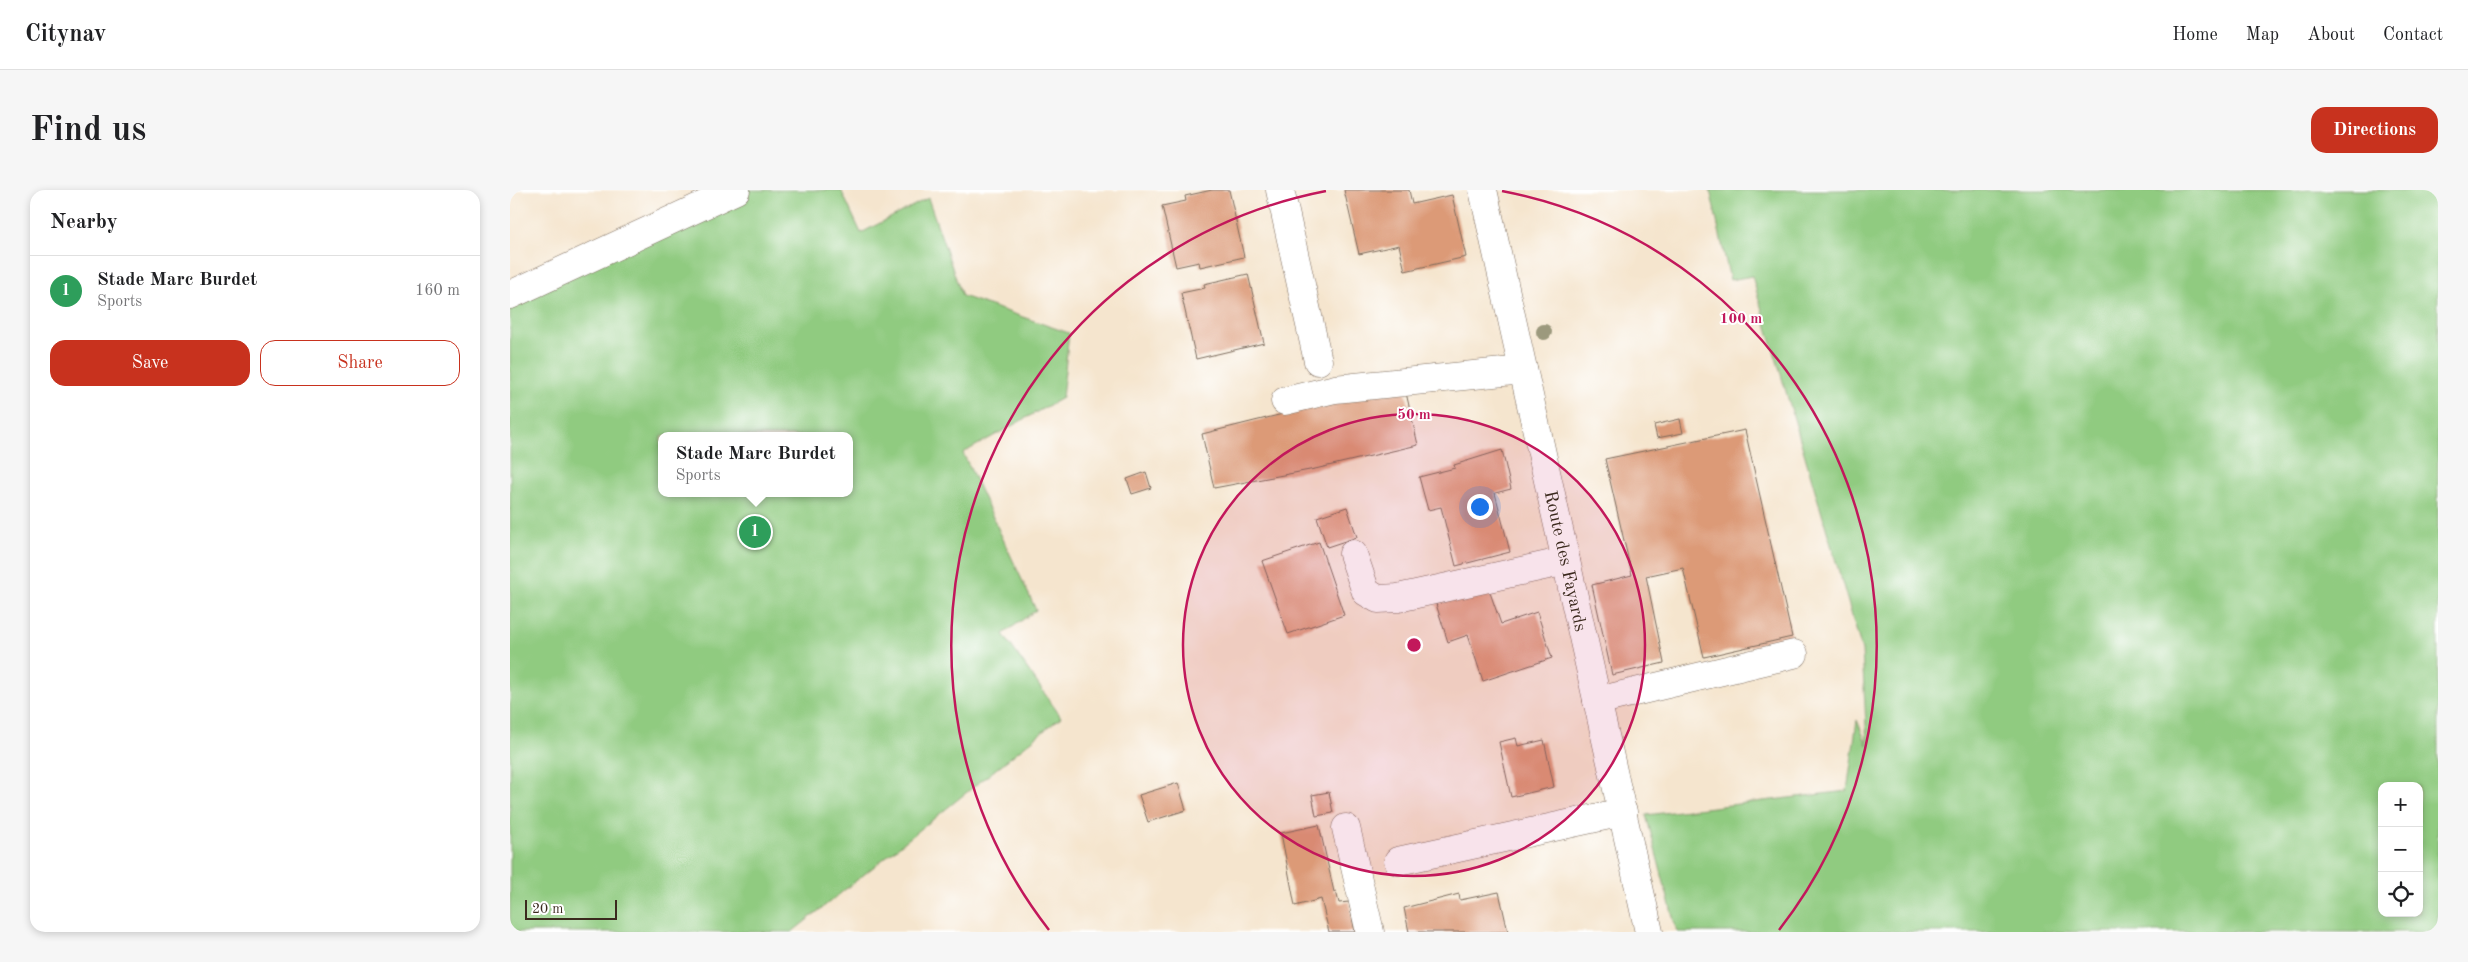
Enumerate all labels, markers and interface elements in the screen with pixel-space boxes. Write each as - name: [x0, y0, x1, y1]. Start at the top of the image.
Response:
- text: Citynav: [25, 23, 106, 47]
- text: Home: [2172, 26, 2218, 44]
- text: Map: [2246, 26, 2279, 44]
- text: About: [2307, 26, 2355, 44]
- text: Contact: [2383, 26, 2443, 44]
- button: Directions: [2311, 107, 2438, 153]
- text: Find us: [30, 113, 146, 148]
- text: Nearby: [50, 212, 118, 233]
- text: Stade Marc Burdet: [97, 271, 257, 290]
- text: 1: [61, 283, 71, 299]
- text: 160 m: [415, 283, 460, 299]
- text: Sports: [97, 294, 142, 310]
- text: 100 m: [1720, 312, 1762, 327]
- button: Save: [50, 340, 250, 386]
- button: Share: [260, 340, 460, 386]
- text: 50 m: [1397, 408, 1431, 423]
- popup: [658, 432, 853, 497]
- text: Stade Marc Burdet: [675, 445, 836, 464]
- text: Sports: [675, 468, 721, 484]
- street label: Route des Fayards: [1541, 489, 1590, 633]
- your location: [1467, 494, 1493, 520]
- pin: 1: [739, 513, 771, 551]
- centre of rings: [1405, 636, 1423, 654]
- map controls: [2378, 782, 2423, 917]
- button: +: [2378, 782, 2423, 827]
- button: −: [2378, 827, 2423, 872]
- button: locate: [2378, 872, 2423, 917]
- scale bar: [525, 897, 618, 920]
- text: 20 m: [532, 902, 563, 916]

